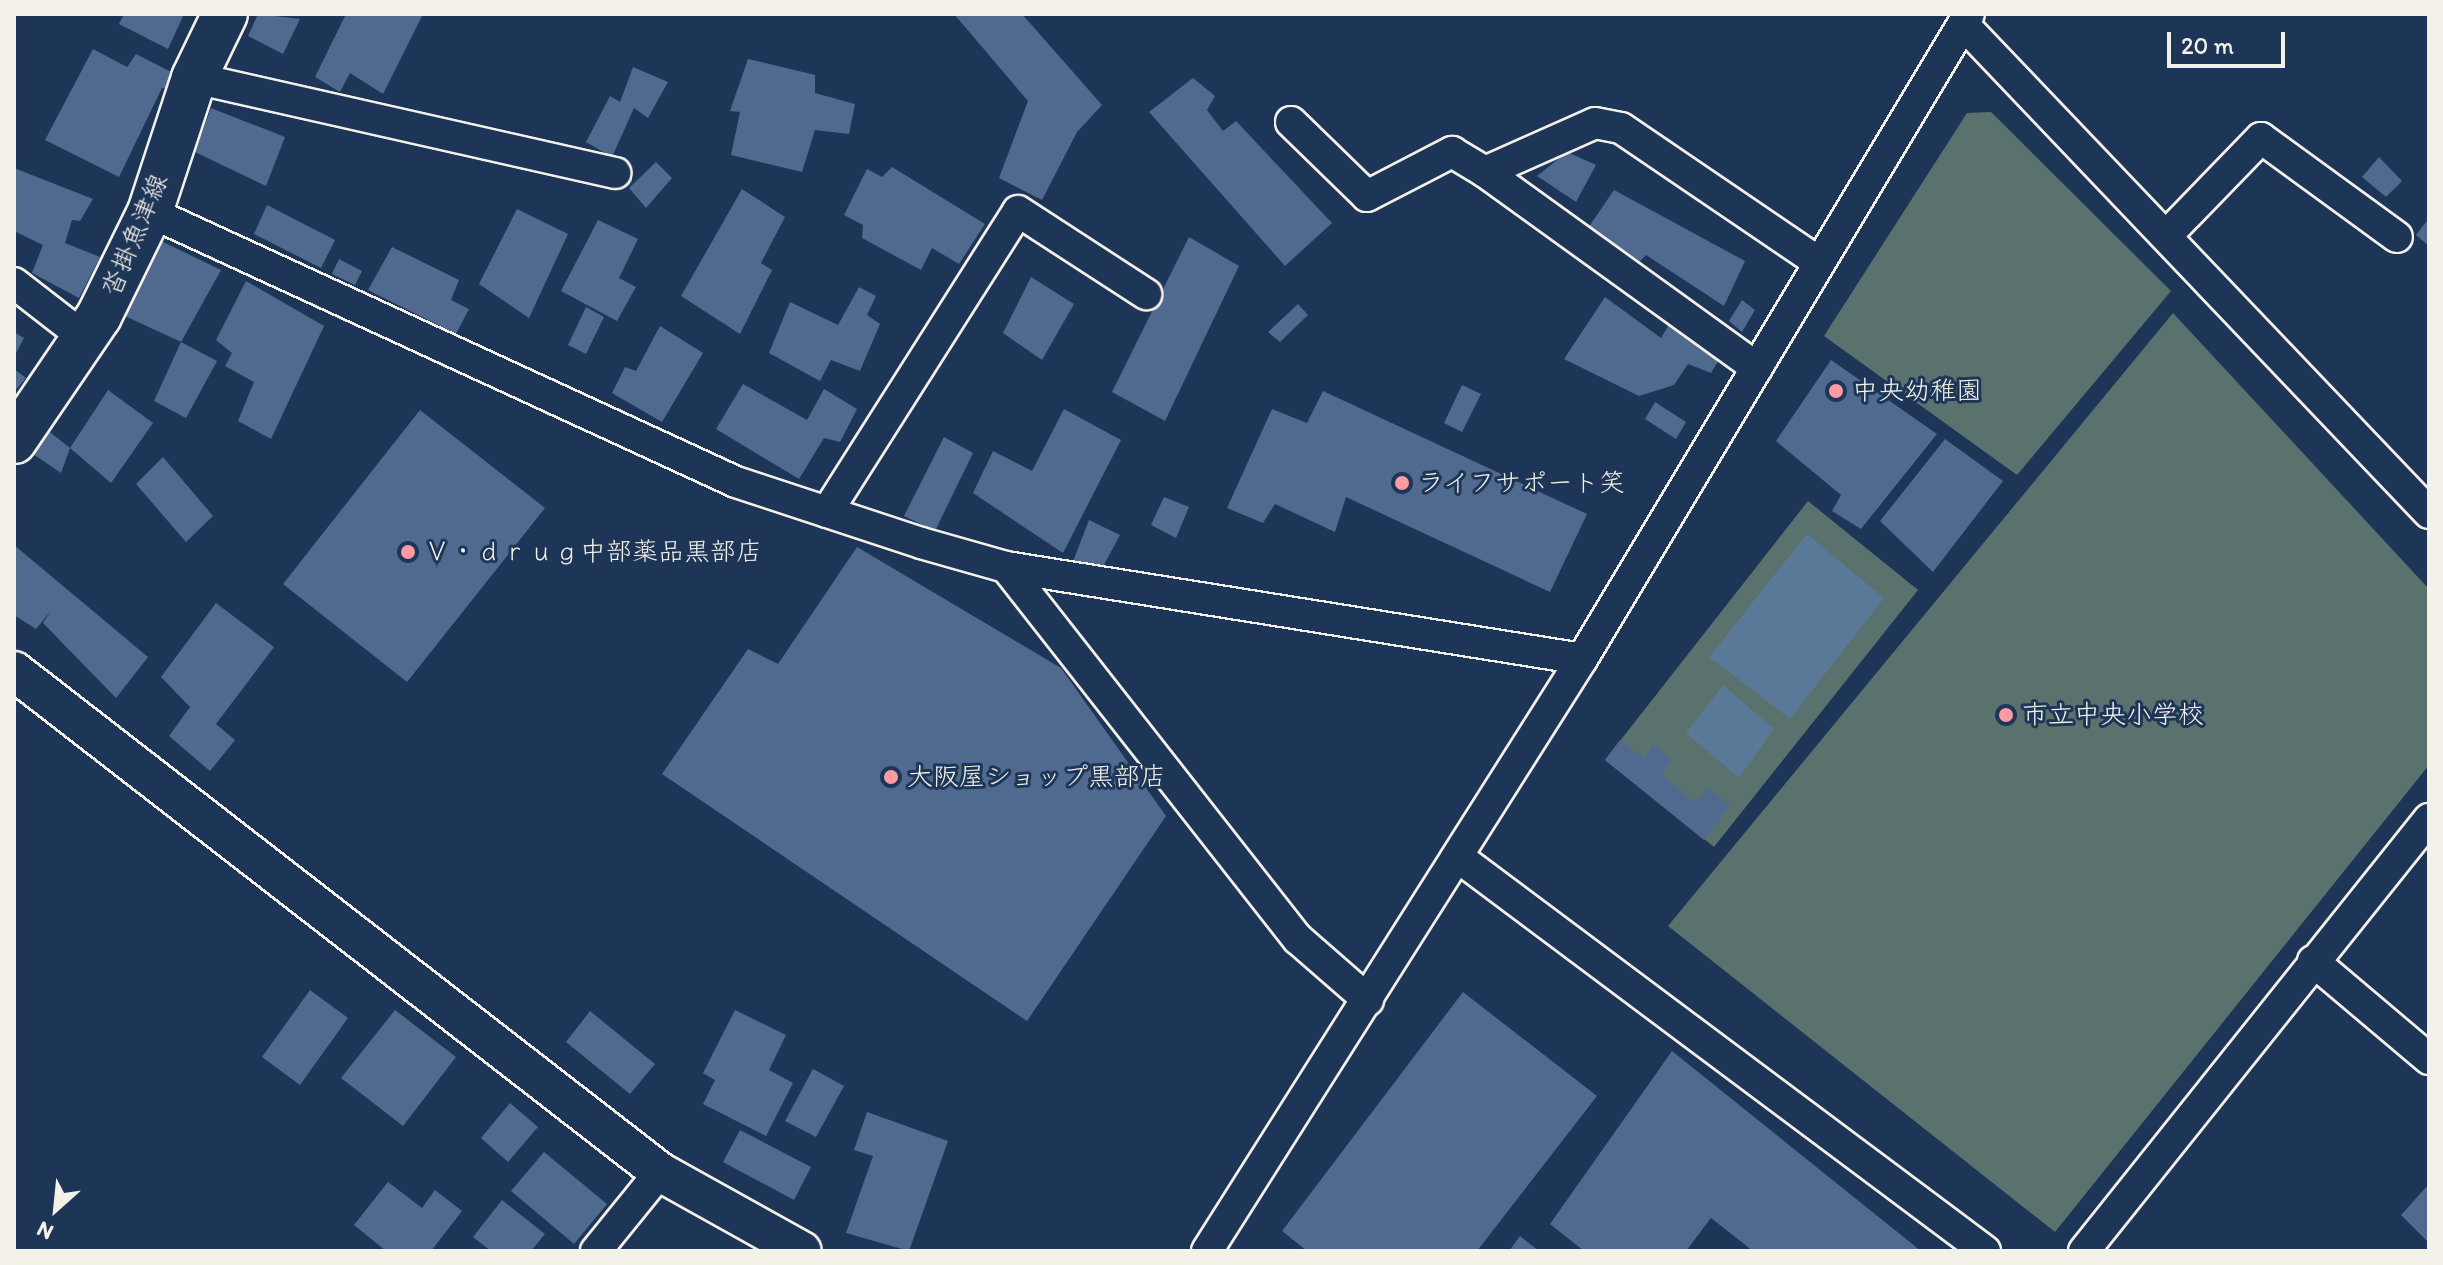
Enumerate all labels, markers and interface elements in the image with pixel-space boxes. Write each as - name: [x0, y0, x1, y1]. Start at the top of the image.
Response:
- scale bar: [2171, 16, 2289, 66]
- text: 20 m: [2181, 31, 2234, 60]
- street label: 沓掛魚津線: [95, 169, 175, 301]
- place label: 中央幼稚園: [1852, 375, 1982, 407]
- marker: 中央幼稚園: [1827, 382, 1845, 400]
- place label: ライフサポート笑: [1418, 467, 1626, 499]
- marker: ライフサポート笑: [1393, 474, 1411, 492]
- place label: Ｖ・ｄｒｕｇ中部薬品黒部店: [424, 536, 762, 568]
- marker: Ｖ・ｄｒｕｇ中部薬品黒部店: [399, 543, 417, 561]
- place label: 市立中央小学校: [2022, 699, 2204, 731]
- marker: 市立中央小学校: [1997, 706, 2015, 724]
- place label: 大阪屋ショップ黒部店: [907, 761, 1167, 793]
- marker: 大阪屋ショップ黒部店: [882, 768, 900, 786]
- north arrow: [16, 1169, 96, 1249]
- text: N: [32, 1215, 58, 1246]

